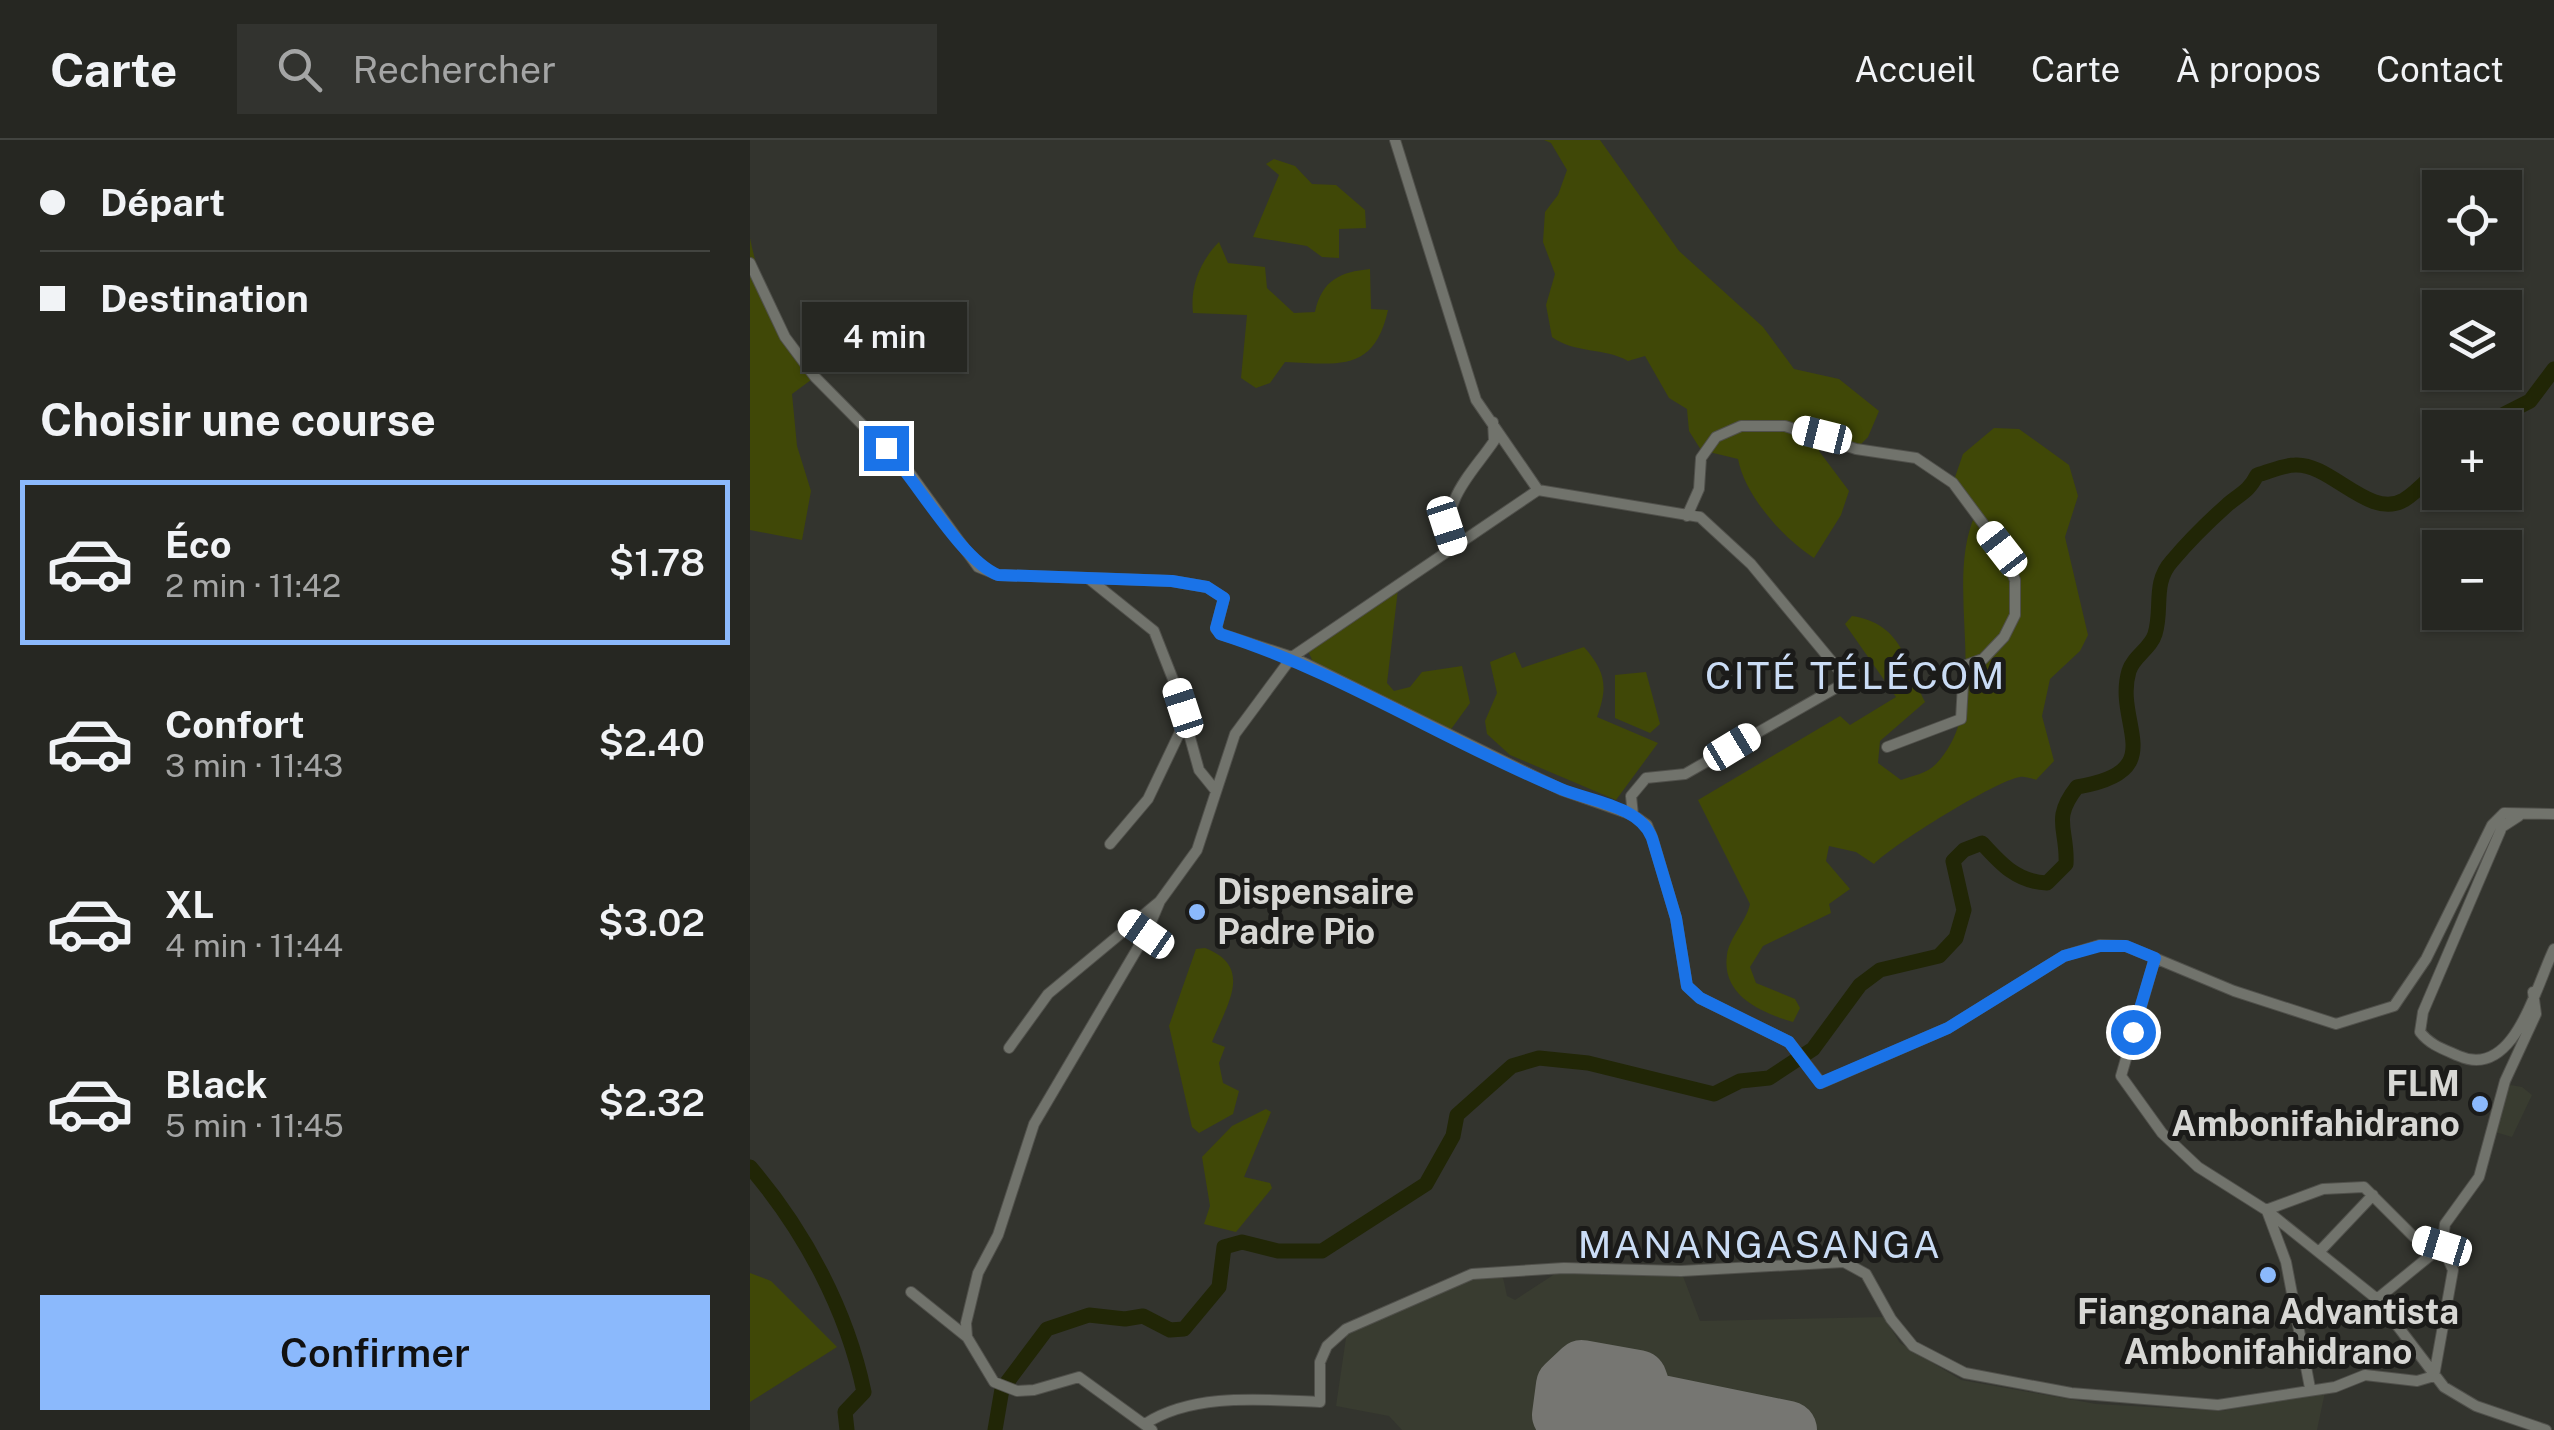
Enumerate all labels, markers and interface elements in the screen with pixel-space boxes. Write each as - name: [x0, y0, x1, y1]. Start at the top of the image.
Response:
- search box: [237, 24, 937, 114]
- text: Carte: [50, 41, 177, 98]
- icon: search: [272, 42, 327, 97]
- text: Rechercher: [352, 47, 556, 92]
- text: Accueil: [1854, 49, 1976, 90]
- text: Carte: [2031, 49, 2120, 90]
- text: À propos: [2175, 49, 2321, 90]
- text: Contact: [2376, 49, 2504, 90]
- map controls: [2422, 170, 2522, 630]
- button: locate: [2422, 170, 2522, 270]
- text: Départ: [100, 180, 225, 225]
- text: Destination: [100, 276, 309, 321]
- button: layers: [2422, 290, 2522, 390]
- callout: 4 min: [804, 303, 968, 373]
- text: 4 min: [843, 318, 926, 355]
- text: Choisir une course: [40, 393, 436, 446]
- button: +: [2422, 410, 2522, 510]
- car: [1789, 413, 1855, 457]
- route end: [864, 426, 909, 471]
- car: [1423, 493, 1471, 559]
- car: [1972, 516, 2032, 582]
- icon: car: [45, 518, 135, 608]
- text: Éco: [165, 522, 232, 567]
- button: −: [2422, 530, 2522, 630]
- text: $1.78: [609, 540, 705, 585]
- text: 2 min · 11:42: [165, 567, 341, 604]
- district label: CITÉ TÉLÉCOM: [1705, 653, 2007, 698]
- car: [1159, 675, 1207, 741]
- icon: car: [45, 698, 135, 788]
- text: Confort: [165, 702, 305, 747]
- car: [1699, 719, 1765, 775]
- text: $2.40: [598, 720, 705, 765]
- text: 3 min · 11:43: [165, 747, 343, 784]
- place label: Dispensaire Padre Pio: [1217, 871, 1414, 952]
- icon: car: [45, 878, 135, 968]
- text: XL: [165, 882, 214, 927]
- text: $3.02: [598, 900, 705, 945]
- marker: Dispensaire Padre Pio: [1186, 901, 1208, 923]
- car: [1113, 905, 1179, 963]
- text: 4 min · 11:44: [165, 927, 343, 964]
- route start: [2111, 1010, 2156, 1055]
- icon: car: [45, 1058, 135, 1148]
- text: Black: [165, 1062, 268, 1107]
- place label: FLM Ambonifahidrano: [2171, 1063, 2460, 1144]
- text: $2.32: [598, 1080, 705, 1125]
- marker: FLM Ambonifahidrano: [2469, 1093, 2491, 1115]
- text: 5 min · 11:45: [165, 1107, 344, 1144]
- district label: MANANGASANGA: [1578, 1222, 1942, 1267]
- car: [2409, 1223, 2475, 1269]
- marker: Fiangonana Advantista Ambonifahidrano: [2257, 1264, 2279, 1286]
- place label: Fiangonana Advantista Ambonifahidrano: [2077, 1291, 2459, 1372]
- button: Confirmer: [40, 1295, 710, 1410]

